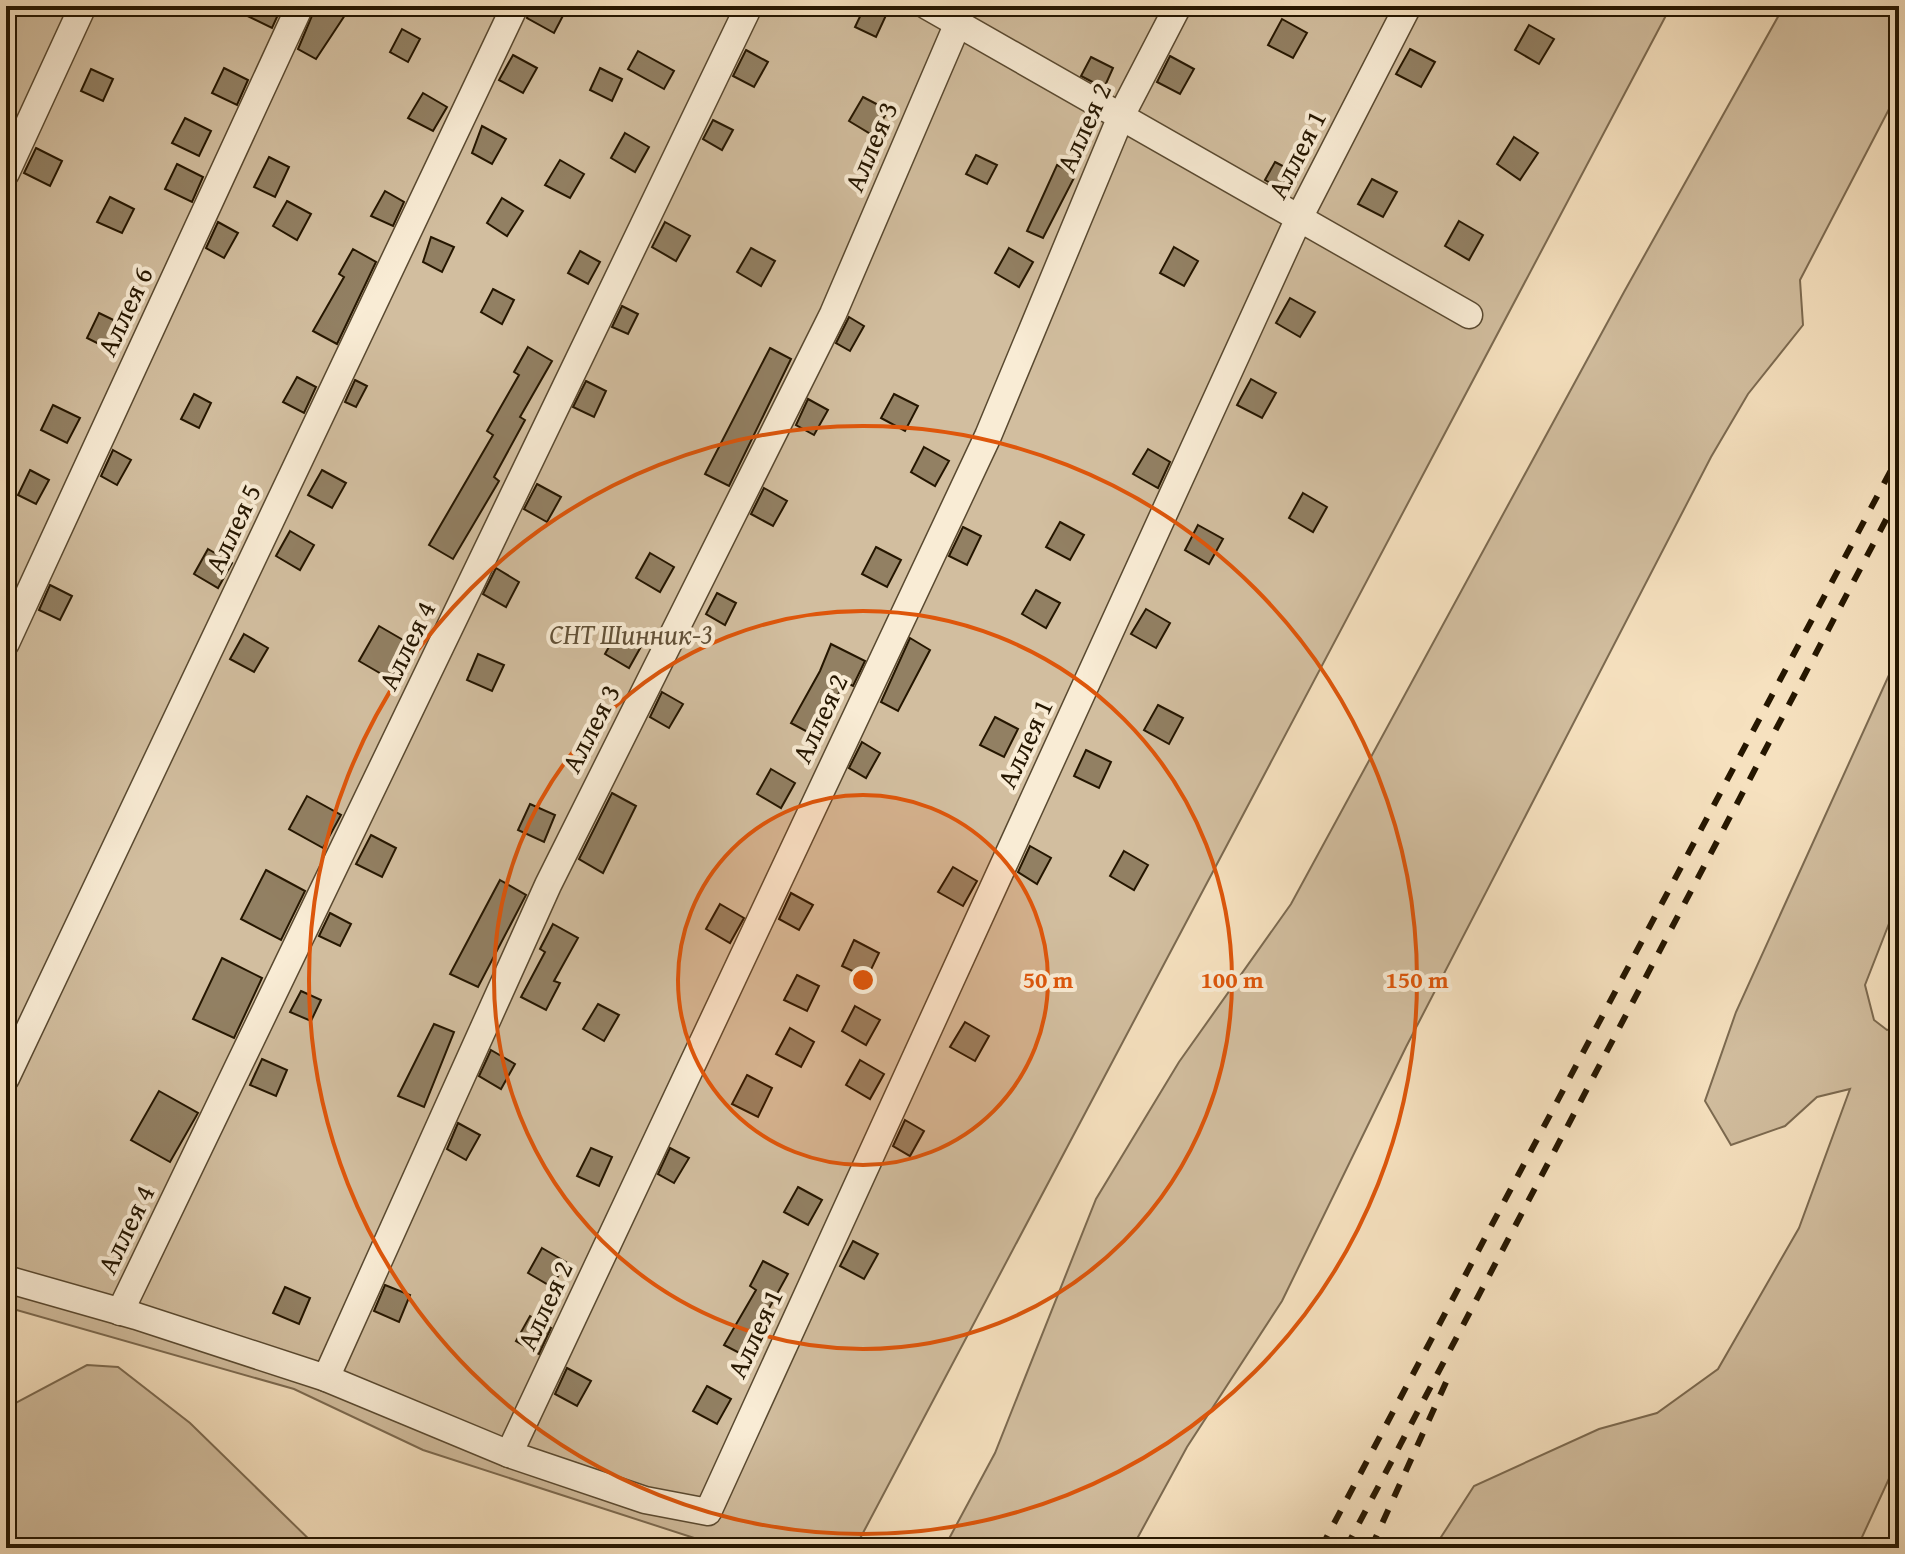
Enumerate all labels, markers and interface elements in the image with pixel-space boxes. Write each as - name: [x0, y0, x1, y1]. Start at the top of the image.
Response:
- street label: Аллея 2: [1045, 75, 1121, 179]
- street label: Аллея 3: [833, 94, 907, 198]
- street label: Аллея 1: [1256, 102, 1336, 206]
- street label: Аллея 6: [85, 259, 163, 363]
- street label: Аллея 5: [193, 476, 271, 580]
- street label: Аллея 4: [367, 593, 445, 697]
- park label: СНТ Шинник-3: [549, 613, 713, 654]
- street label: Аллея 2: [780, 666, 858, 770]
- street label: Аллея 3: [550, 676, 630, 780]
- street label: Аллея 1: [985, 691, 1063, 795]
- text: 50 m: [1023, 962, 1074, 997]
- text: 100 m: [1200, 962, 1264, 997]
- text: 150 m: [1385, 962, 1449, 997]
- centre of rings: [849, 966, 877, 994]
- street label: Аллея 4: [86, 1177, 164, 1281]
- street label: Аллея 2: [505, 1253, 583, 1357]
- street label: Аллея 1: [715, 1281, 793, 1385]

